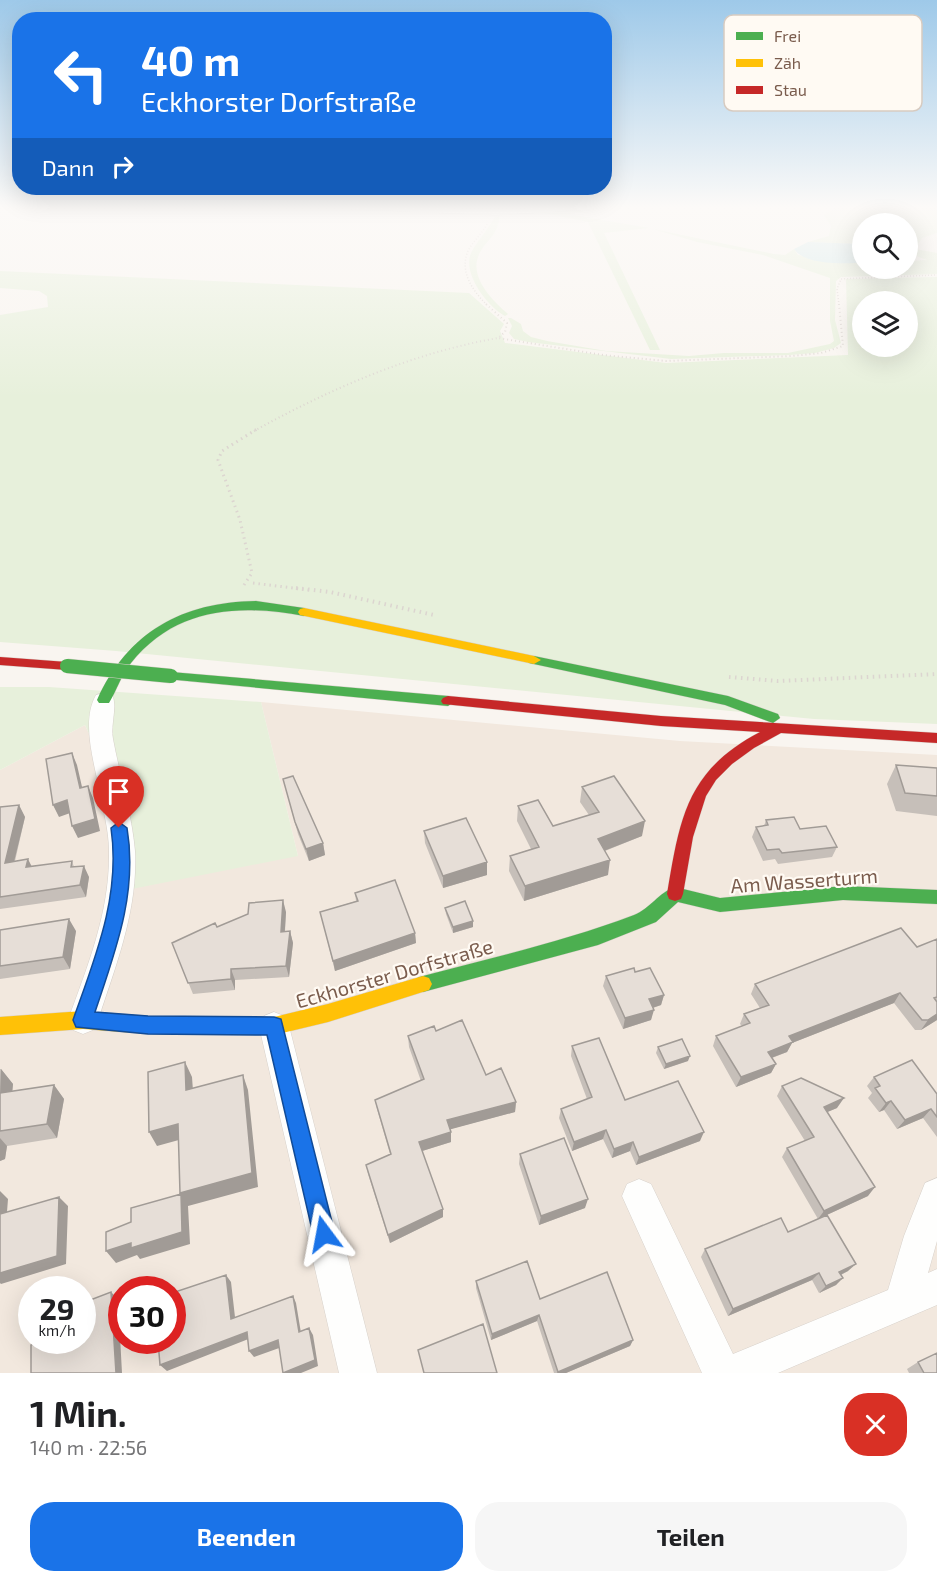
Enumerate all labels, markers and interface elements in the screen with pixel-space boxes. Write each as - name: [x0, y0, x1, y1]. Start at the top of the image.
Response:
- legend: [724, 15, 922, 111]
- text: Frei: [774, 26, 801, 45]
- text: 40 m: [141, 34, 240, 84]
- icon: left: [42, 36, 120, 114]
- text: Zäh: [774, 53, 801, 72]
- text: Stau: [774, 80, 807, 99]
- text: Eckhorster Dorfstraße: [141, 85, 416, 117]
- icon: right: [106, 150, 139, 183]
- text: Dann: [42, 154, 94, 180]
- map controls: [852, 213, 918, 357]
- button: search: [852, 213, 918, 279]
- button: layers: [852, 291, 918, 357]
- pin: [93, 766, 144, 828]
- icon: arrive: [102, 775, 135, 808]
- street label: Am Wasserturm: [730, 863, 878, 897]
- street label: Eckhorster Dorfstraße: [293, 933, 495, 1013]
- position arrow: [292, 1202, 356, 1266]
- speed limit sign: 30: [108, 1276, 186, 1354]
- text: 29: [39, 1290, 75, 1326]
- text: km/h: [38, 1321, 76, 1339]
- text: 1 Min.: [30, 1391, 127, 1434]
- button: close: [844, 1393, 907, 1456]
- text: 140 m · 22:56: [30, 1435, 147, 1459]
- button: Beenden: [30, 1502, 463, 1571]
- button: Teilen: [475, 1502, 907, 1571]

